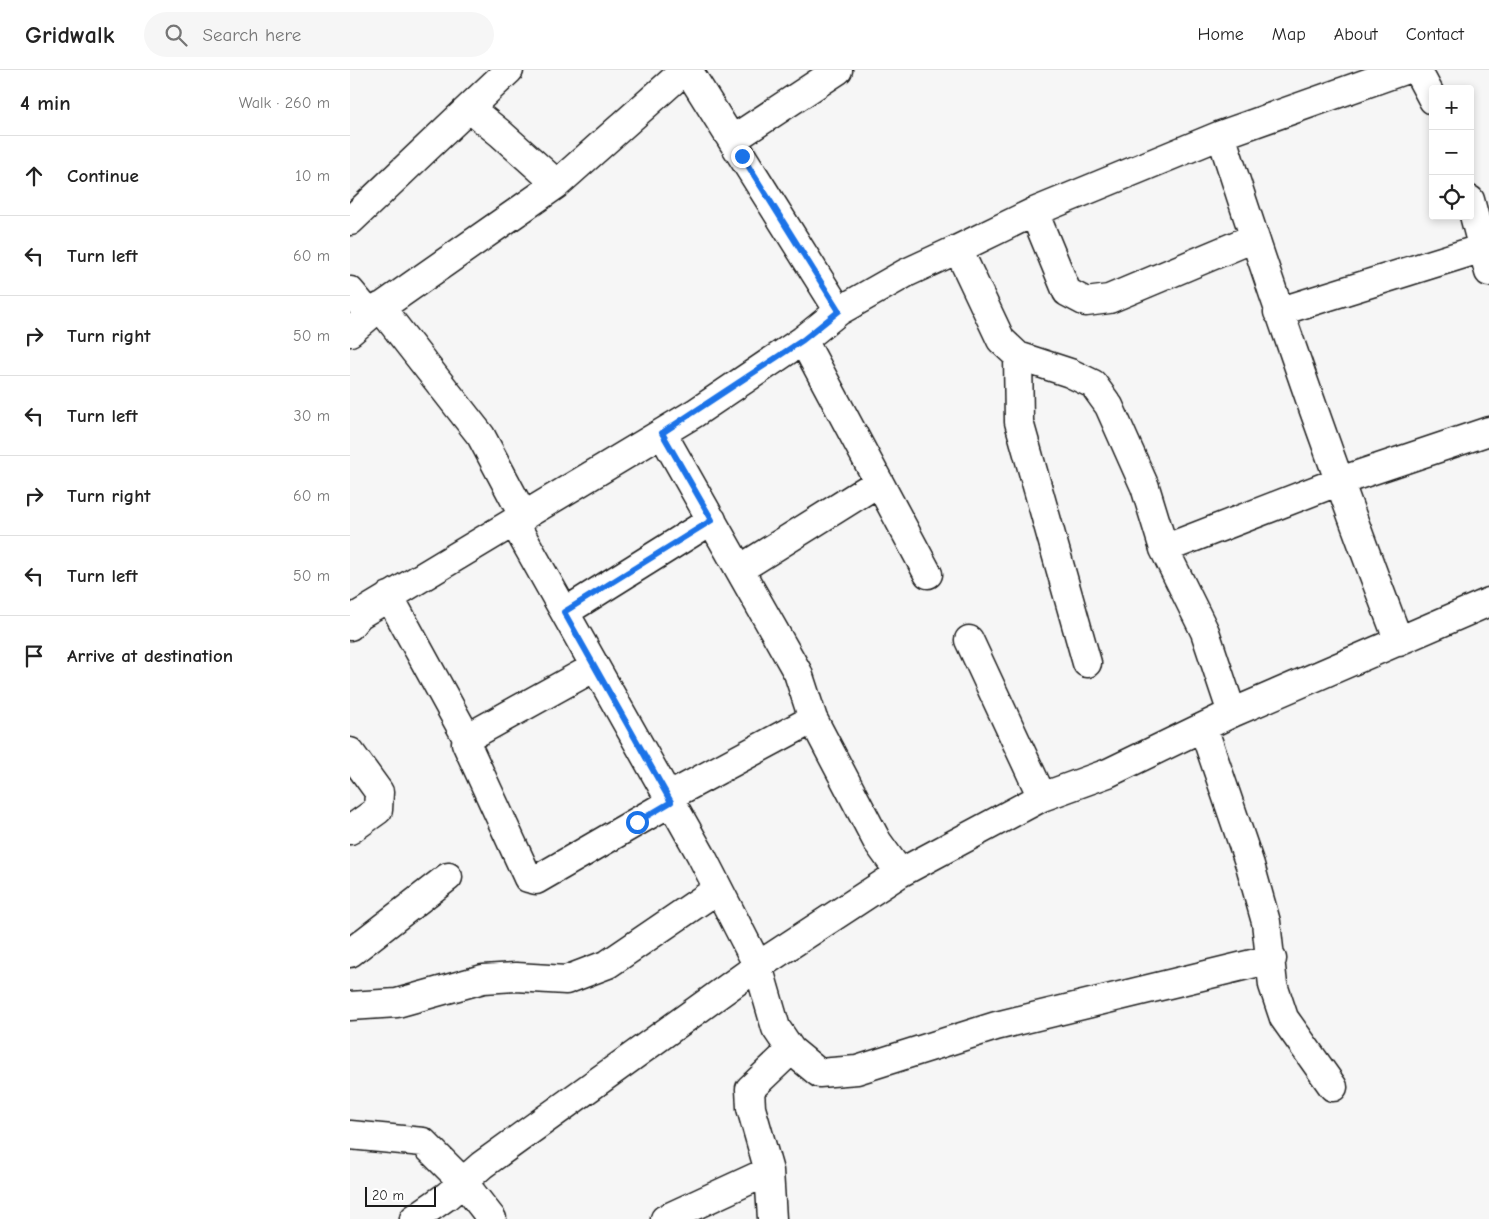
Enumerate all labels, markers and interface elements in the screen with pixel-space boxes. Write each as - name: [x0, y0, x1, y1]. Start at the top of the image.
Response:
- search box: [144, 12, 494, 57]
- text: Gridwalk: [25, 21, 114, 49]
- icon: search: [162, 21, 190, 49]
- text: Search here: [202, 24, 301, 46]
- text: Home: [1197, 24, 1244, 45]
- text: Map: [1272, 24, 1306, 45]
- text: About: [1334, 24, 1378, 45]
- text: Contact: [1406, 24, 1464, 45]
- map controls: [1429, 85, 1474, 220]
- button: +: [1429, 85, 1474, 130]
- text: 4 min: [20, 91, 71, 115]
- text: Walk · 260 m: [239, 94, 330, 112]
- button: −: [1429, 130, 1474, 175]
- route end: [731, 145, 754, 168]
- icon: ahead: [20, 162, 48, 190]
- text: Continue: [67, 165, 139, 187]
- text: 10 m: [295, 167, 330, 185]
- button: locate: [1429, 175, 1474, 220]
- icon: left: [20, 242, 48, 270]
- text: Turn left: [67, 245, 138, 267]
- text: 60 m: [293, 247, 330, 265]
- icon: right: [20, 322, 48, 350]
- text: Turn right: [67, 325, 151, 347]
- text: 50 m: [293, 327, 330, 345]
- icon: left: [20, 402, 48, 430]
- text: Turn left: [67, 405, 138, 427]
- text: 30 m: [294, 407, 330, 425]
- icon: right: [20, 482, 48, 510]
- text: Turn right: [67, 485, 151, 507]
- text: 60 m: [293, 487, 330, 505]
- icon: left: [20, 562, 48, 590]
- text: Turn left: [67, 565, 138, 587]
- text: 50 m: [293, 567, 330, 585]
- icon: arrive: [20, 642, 48, 670]
- text: Arrive at destination: [67, 645, 233, 667]
- route start: [626, 811, 649, 834]
- scale bar: [365, 1184, 436, 1207]
- text: 20 m: [372, 1187, 404, 1204]

